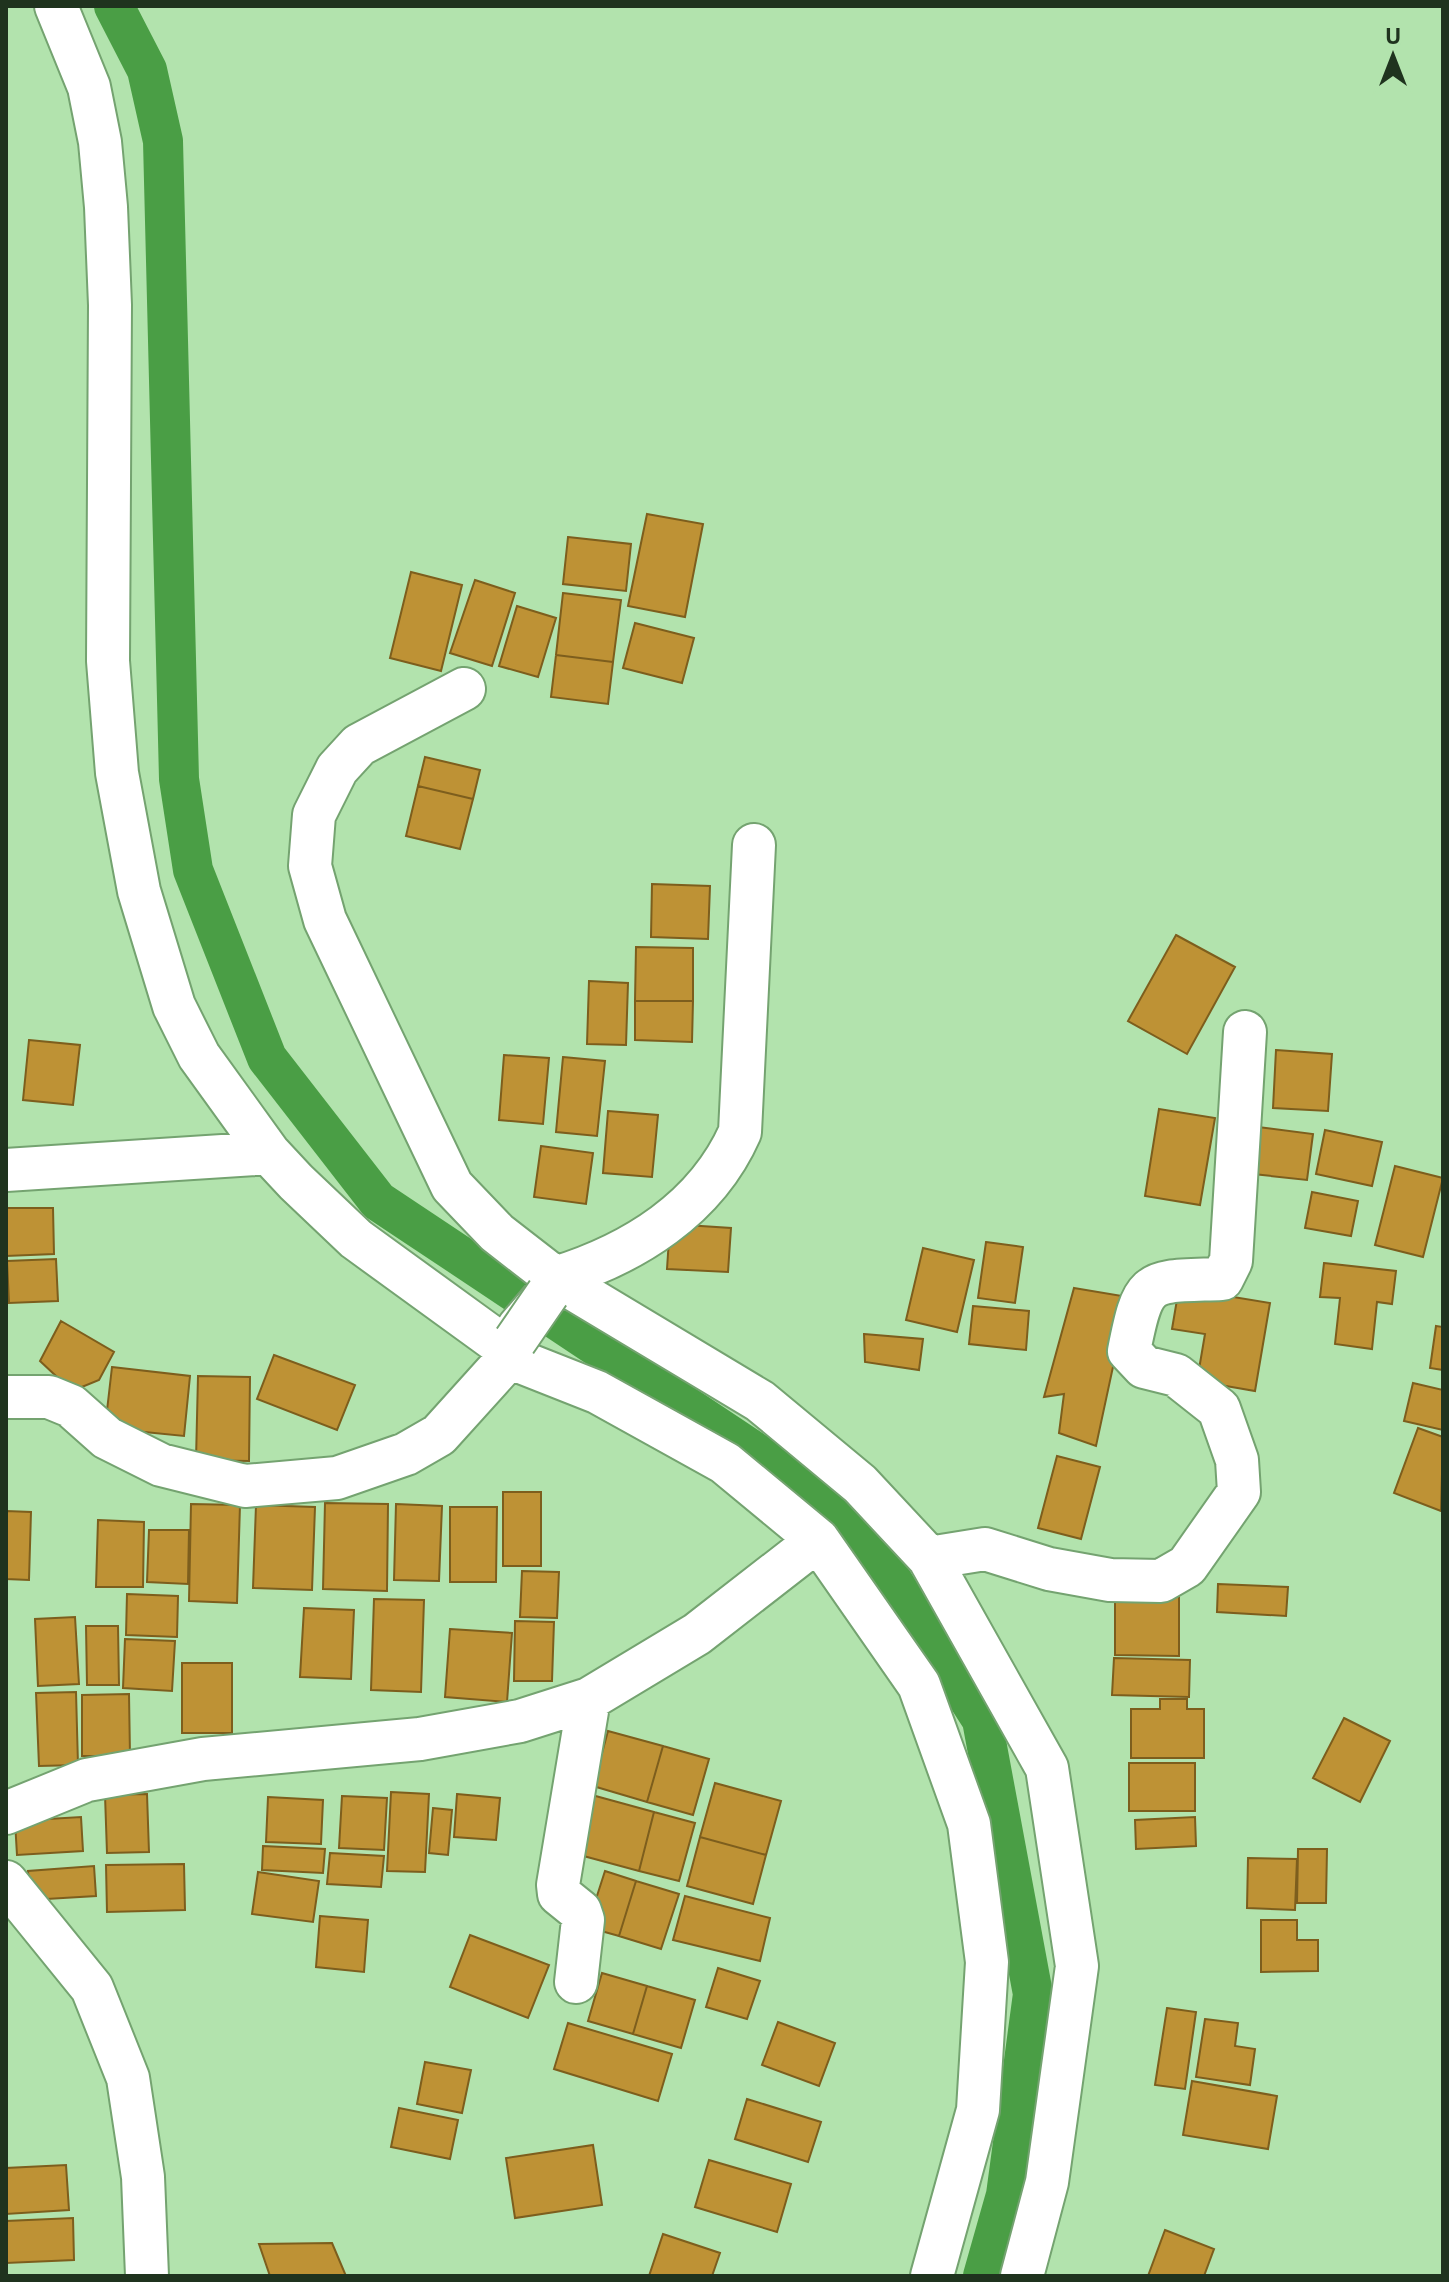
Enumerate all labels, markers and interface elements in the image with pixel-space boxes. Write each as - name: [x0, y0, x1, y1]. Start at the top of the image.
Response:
- north arrow: [1353, 16, 1433, 96]
- text: U: [1385, 23, 1401, 49]

